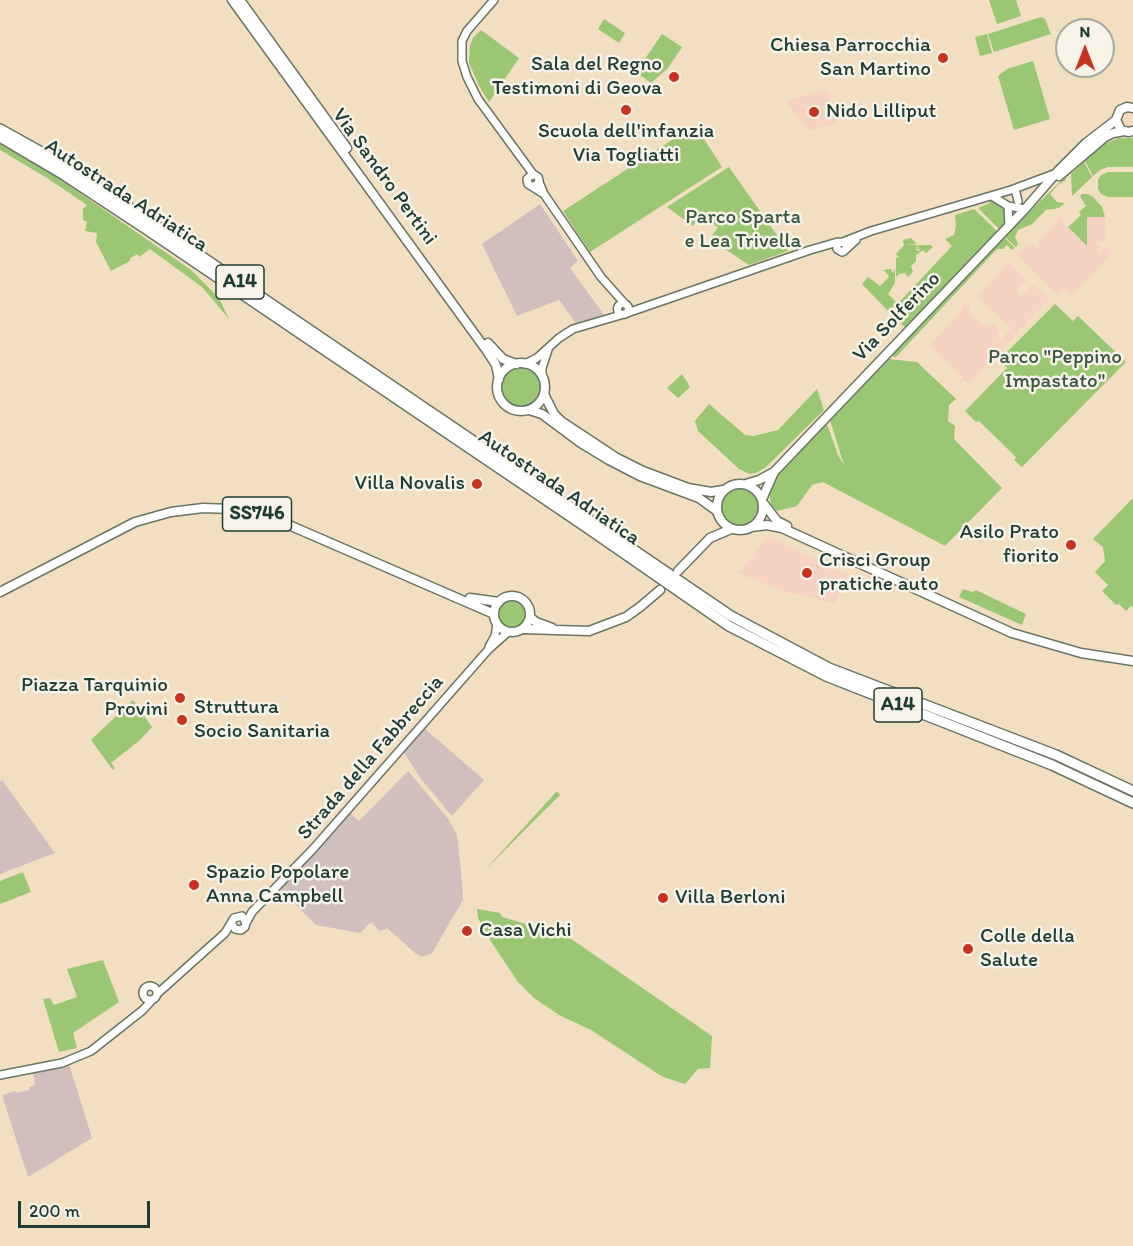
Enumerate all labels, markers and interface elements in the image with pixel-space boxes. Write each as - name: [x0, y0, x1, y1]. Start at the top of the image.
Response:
- north arrow: [1055, 18, 1115, 78]
- text: N: [1080, 22, 1090, 41]
- place label: Chiesa Parrocchia San Martino: [770, 33, 931, 83]
- marker: Chiesa Parrocchia San Martino: [936, 51, 950, 65]
- place label: Sala del Regno Testimoni di Geova: [492, 52, 662, 102]
- marker: Sala del Regno Testimoni di Geova: [667, 70, 681, 84]
- place label: Nido Lilliput: [826, 99, 936, 125]
- marker: Scuola dell'infanzia Via Togliatti: [619, 103, 633, 117]
- street label: Via Sandro Pertini: [326, 104, 442, 250]
- marker: Nido Lilliput: [807, 105, 821, 119]
- place label: Scuola dell'infanzia Via Togliatti: [538, 119, 714, 169]
- street label: Autostrada Adriatica: [40, 134, 212, 258]
- park label: Parco Sparta e Lea Trivella: [685, 205, 801, 255]
- road number: A14: [216, 265, 264, 299]
- street label: Via Solferino: [848, 267, 946, 367]
- park label: Parco "Peppino Impastato": [988, 345, 1122, 395]
- street label: Autostrada Adriatica: [473, 425, 645, 551]
- place label: Villa Novalis: [355, 471, 465, 497]
- marker: Villa Novalis: [470, 477, 484, 491]
- road number: SS746: [222, 497, 292, 531]
- place label: Asilo Prato fiorito: [960, 520, 1059, 570]
- marker: Asilo Prato fiorito: [1064, 538, 1078, 552]
- place label: Crisci Group pratiche auto: [819, 548, 939, 598]
- marker: Crisci Group pratiche auto: [800, 566, 814, 580]
- street label: Strada della Fabbreccia: [293, 670, 449, 846]
- place label: Piazza Tarquinio Provini: [21, 673, 168, 723]
- road number: A14: [874, 688, 922, 722]
- marker: Piazza Tarquinio Provini: [173, 691, 187, 705]
- place label: Struttura Socio Sanitaria: [194, 695, 330, 745]
- marker: Struttura Socio Sanitaria: [175, 713, 189, 727]
- place label: Spazio Popolare Anna Campbell: [206, 860, 349, 910]
- marker: Spazio Popolare Anna Campbell: [187, 878, 201, 892]
- place label: Villa Berloni: [675, 885, 785, 911]
- marker: Villa Berloni: [656, 891, 670, 905]
- place label: Casa Vichi: [479, 918, 572, 944]
- marker: Casa Vichi: [460, 924, 474, 938]
- place label: Colle della Salute: [980, 924, 1075, 974]
- marker: Colle della Salute: [961, 942, 975, 956]
- scale bar: [21, 1189, 153, 1227]
- text: 200 m: [29, 1200, 80, 1222]

